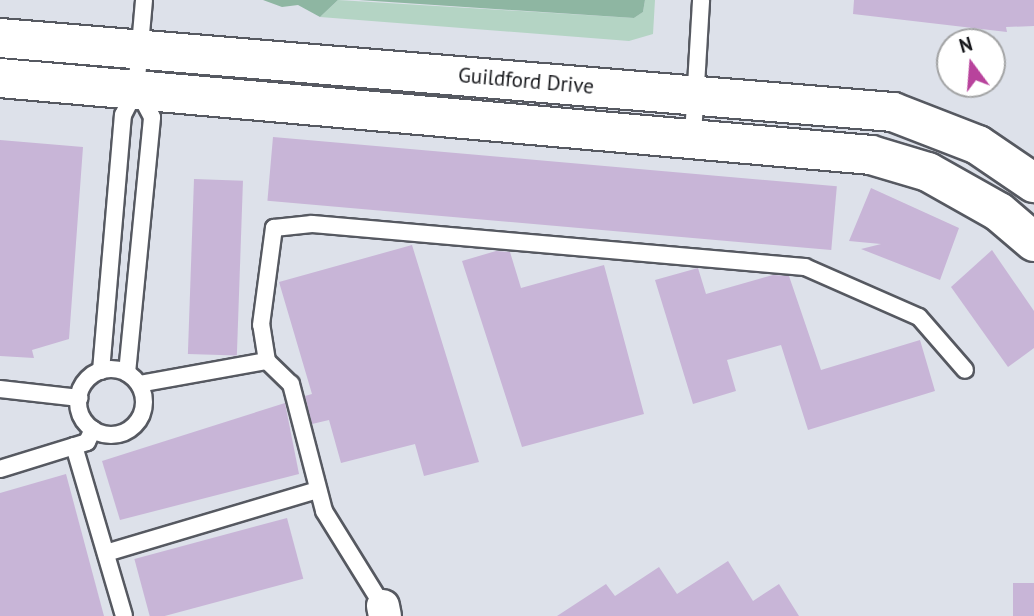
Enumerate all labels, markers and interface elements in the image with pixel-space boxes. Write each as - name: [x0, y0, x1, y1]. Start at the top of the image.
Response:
- north arrow: [936, 28, 1006, 98]
- text: N: [956, 31, 975, 58]
- street label: Guildford Drive: [457, 63, 595, 99]

